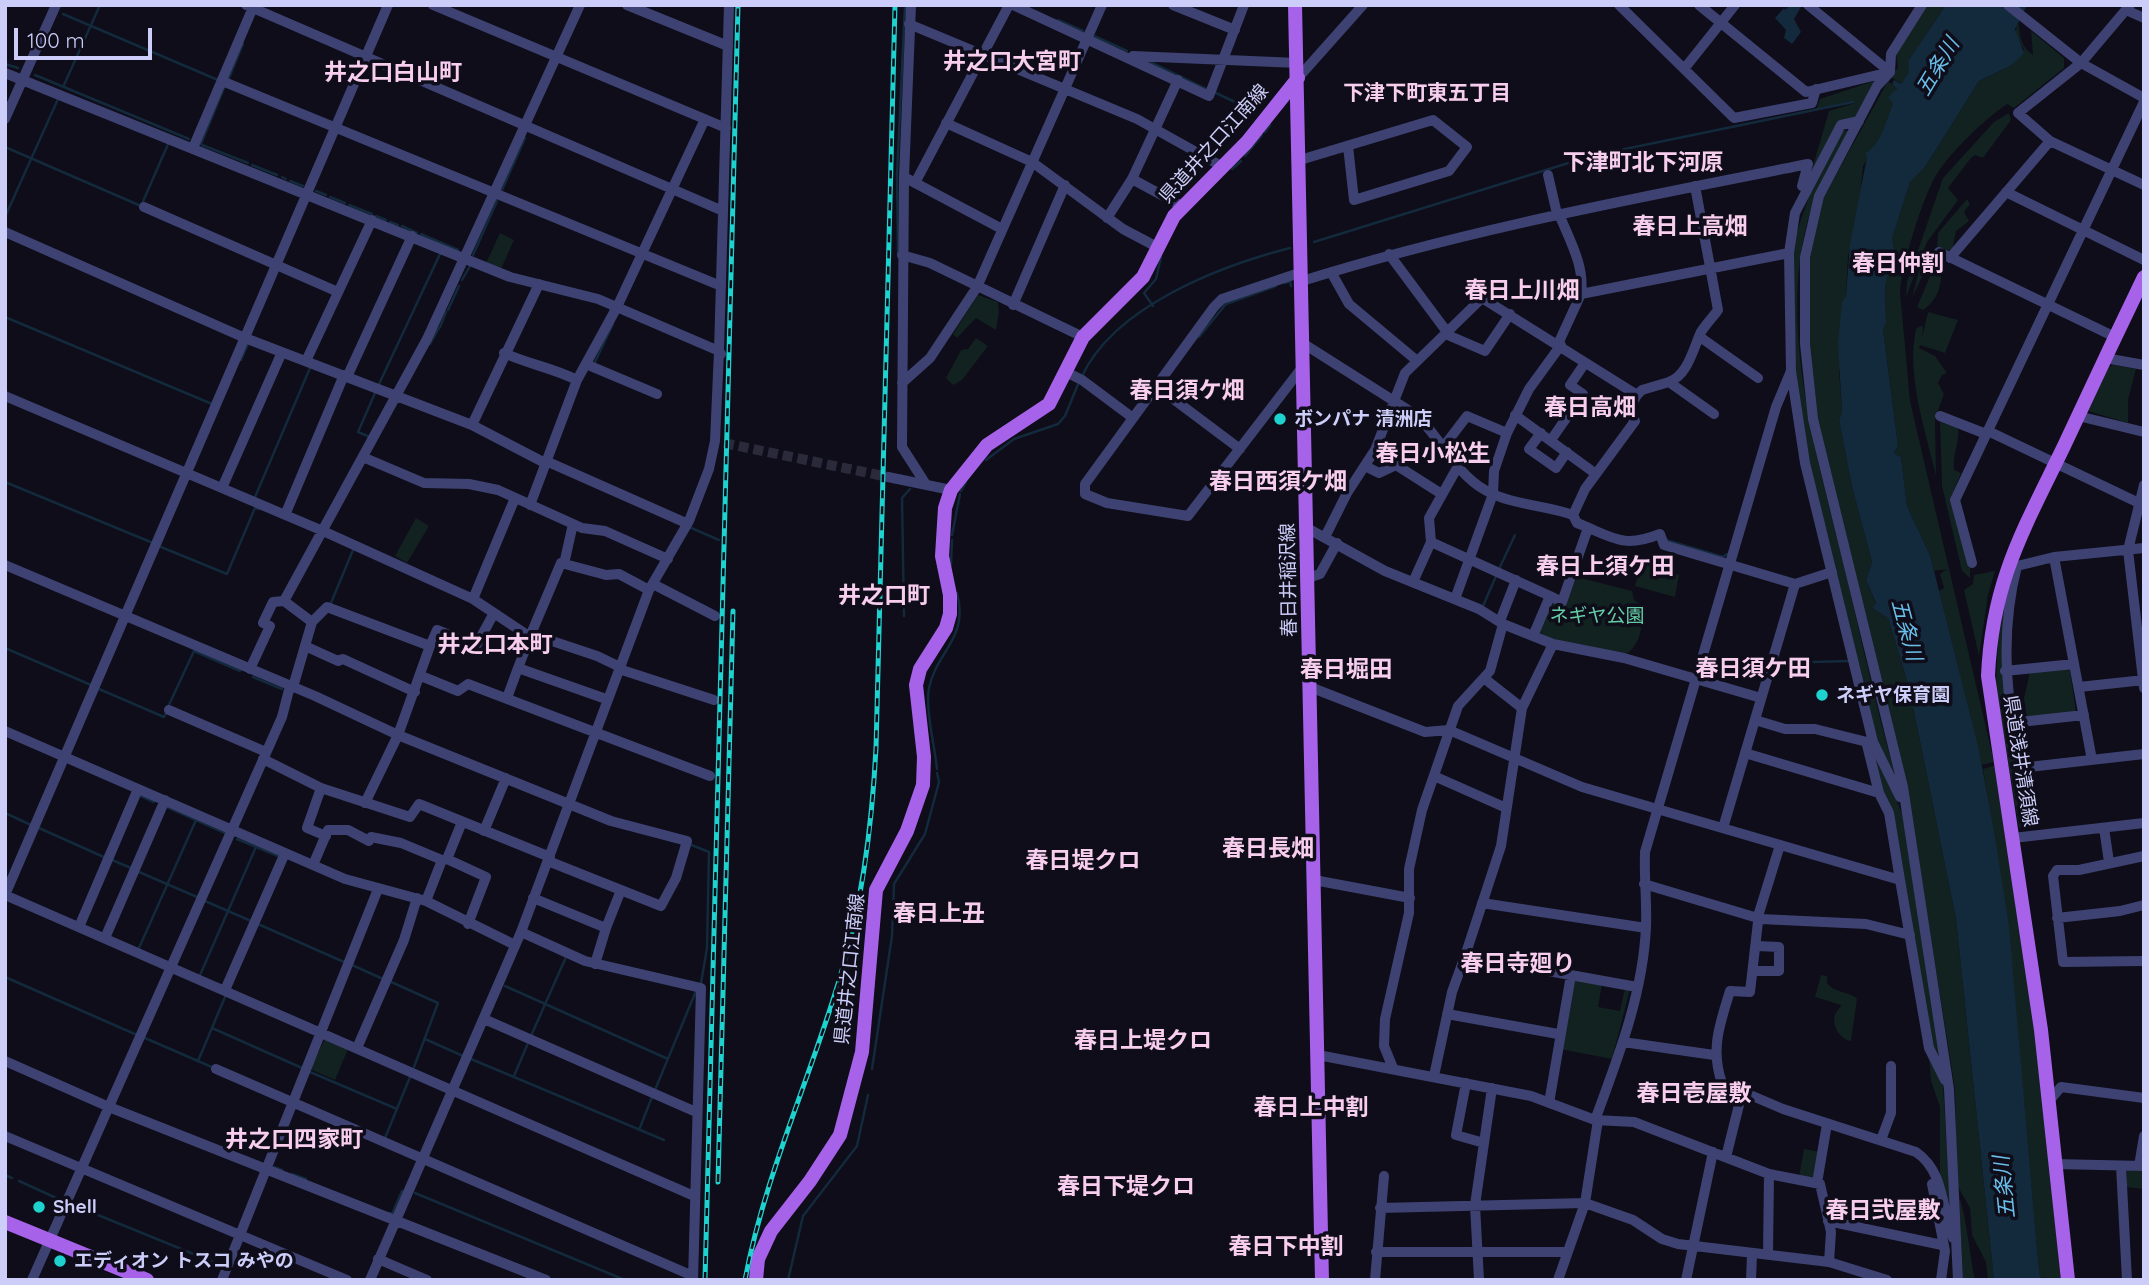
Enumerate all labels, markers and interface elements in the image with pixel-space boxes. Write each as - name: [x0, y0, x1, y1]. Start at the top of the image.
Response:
- scale bar: [18, 14, 156, 58]
- text: 100 m: [27, 27, 85, 53]
- water label: 五条川: [1911, 34, 1965, 100]
- district label: 井之口大宮町: [943, 48, 1081, 76]
- district label: 井之口白山町: [324, 59, 462, 87]
- street label: 県道井之口江南線: [1155, 80, 1273, 208]
- district label: 下津下町東五丁目: [1343, 81, 1511, 107]
- district label: 下津町北下河原: [1563, 149, 1723, 177]
- district label: 春日上高畑: [1633, 213, 1747, 241]
- district label: 春日仲割: [1852, 250, 1944, 278]
- district label: 春日上川畑: [1465, 277, 1579, 305]
- district label: 春日須ケ畑: [1130, 377, 1244, 405]
- district label: 春日高畑: [1544, 394, 1636, 422]
- place label: ボンパナ 清洲店: [1294, 408, 1432, 430]
- marker: ボンパナ 清洲店: [1272, 411, 1288, 427]
- district label: 春日小松生: [1376, 440, 1490, 468]
- district label: 春日西須ケ畑: [1209, 468, 1347, 496]
- street label: 春日井稲沢線: [1277, 523, 1301, 637]
- district label: 春日上須ケ田: [1536, 553, 1674, 581]
- district label: 井之口町: [838, 582, 930, 610]
- water label: 五条川: [1886, 596, 1926, 664]
- park label: ネギヤ公園: [1550, 605, 1644, 627]
- district label: 井之口本町: [438, 631, 552, 659]
- district label: 春日須ケ田: [1696, 655, 1810, 683]
- district label: 春日堀田: [1300, 656, 1392, 684]
- place label: ネギヤ保育園: [1836, 684, 1950, 706]
- marker: ネギヤ保育園: [1814, 687, 1830, 703]
- street label: 県道浅井清須線: [1998, 694, 2042, 828]
- district label: 春日長畑: [1222, 835, 1314, 863]
- district label: 春日堤クロ: [1026, 847, 1140, 875]
- street label: 県道井之口江南線: [831, 892, 869, 1046]
- district label: 春日上丑: [893, 900, 985, 928]
- district label: 春日寺廻り: [1461, 950, 1575, 978]
- district label: 春日上堤クロ: [1074, 1027, 1212, 1055]
- district label: 春日壱屋敷: [1637, 1080, 1751, 1108]
- district label: 春日上中割: [1254, 1094, 1368, 1122]
- district label: 井之口四家町: [225, 1126, 363, 1154]
- water label: 五条川: [1989, 1154, 2021, 1220]
- district label: 春日下堤クロ: [1057, 1173, 1195, 1201]
- place label: Shell: [53, 1196, 97, 1218]
- district label: 春日弐屋敷: [1826, 1197, 1940, 1225]
- marker: Shell: [31, 1199, 47, 1215]
- district label: 春日下中割: [1229, 1233, 1343, 1261]
- place label: エディオン トスコ みやの: [74, 1250, 294, 1272]
- marker: エディオン トスコ みやの: [52, 1253, 68, 1269]

